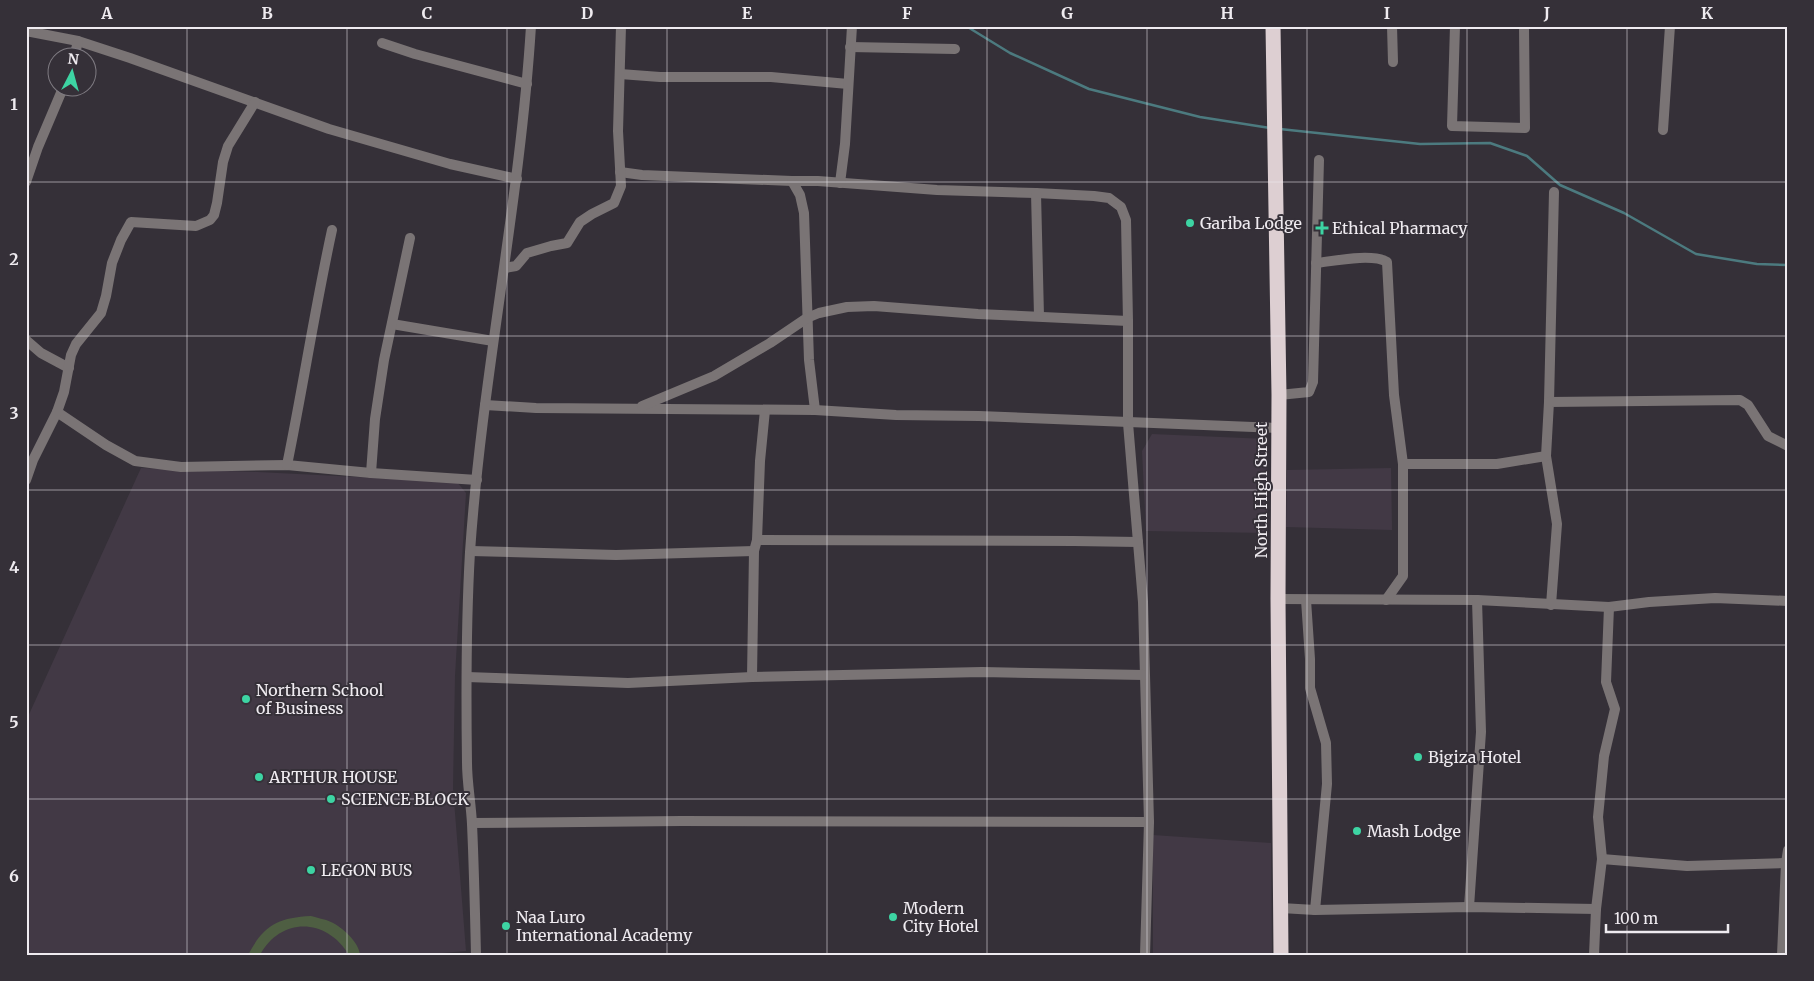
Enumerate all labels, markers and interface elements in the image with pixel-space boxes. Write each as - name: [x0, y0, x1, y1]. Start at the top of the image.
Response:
- text: A: [100, 3, 113, 23]
- text: B: [261, 3, 273, 23]
- text: C: [422, 3, 432, 23]
- text: D: [581, 3, 593, 23]
- text: E: [742, 3, 753, 23]
- text: F: [902, 3, 912, 23]
- text: G: [1061, 3, 1073, 23]
- text: H: [1220, 3, 1234, 23]
- text: I: [1384, 3, 1390, 23]
- text: J: [1543, 3, 1550, 23]
- text: K: [1701, 3, 1713, 23]
- north arrow: [48, 48, 98, 98]
- text: N: [67, 50, 80, 69]
- text: 1: [10, 94, 18, 114]
- place label: Gariba Lodge: [1200, 213, 1302, 233]
- marker: Gariba Lodge: [1184, 217, 1196, 229]
- place label: Ethical Pharmacy: [1332, 218, 1468, 238]
- marker: Ethical Pharmacy: [1316, 222, 1328, 234]
- text: 2: [9, 249, 19, 269]
- text: 3: [9, 403, 19, 423]
- street label: North High Street: [1251, 421, 1271, 558]
- text: 4: [9, 557, 19, 577]
- place label: Northern School of Business: [256, 680, 384, 718]
- marker: Northern School of Business: [240, 693, 252, 705]
- text: 5: [9, 712, 19, 732]
- place label: Bigiza Hotel: [1428, 747, 1521, 767]
- marker: Bigiza Hotel: [1412, 751, 1424, 763]
- place label: ARTHUR HOUSE: [268, 767, 398, 787]
- marker: ARTHUR HOUSE: [253, 771, 265, 783]
- place label: SCIENCE BLOCK: [341, 789, 469, 809]
- marker: SCIENCE BLOCK: [325, 793, 337, 805]
- place label: Mash Lodge: [1367, 821, 1461, 841]
- marker: Mash Lodge: [1351, 825, 1363, 837]
- place label: LEGON BUS: [321, 860, 412, 880]
- marker: LEGON BUS: [305, 864, 317, 876]
- text: 6: [9, 866, 19, 886]
- place label: Modern City Hotel: [903, 898, 979, 936]
- scale bar: [1606, 901, 1729, 933]
- place label: Naa Luro International Academy: [516, 907, 693, 945]
- text: 100 m: [1614, 909, 1658, 928]
- marker: Modern City Hotel: [887, 911, 899, 923]
- marker: Naa Luro International Academy: [500, 920, 512, 932]

